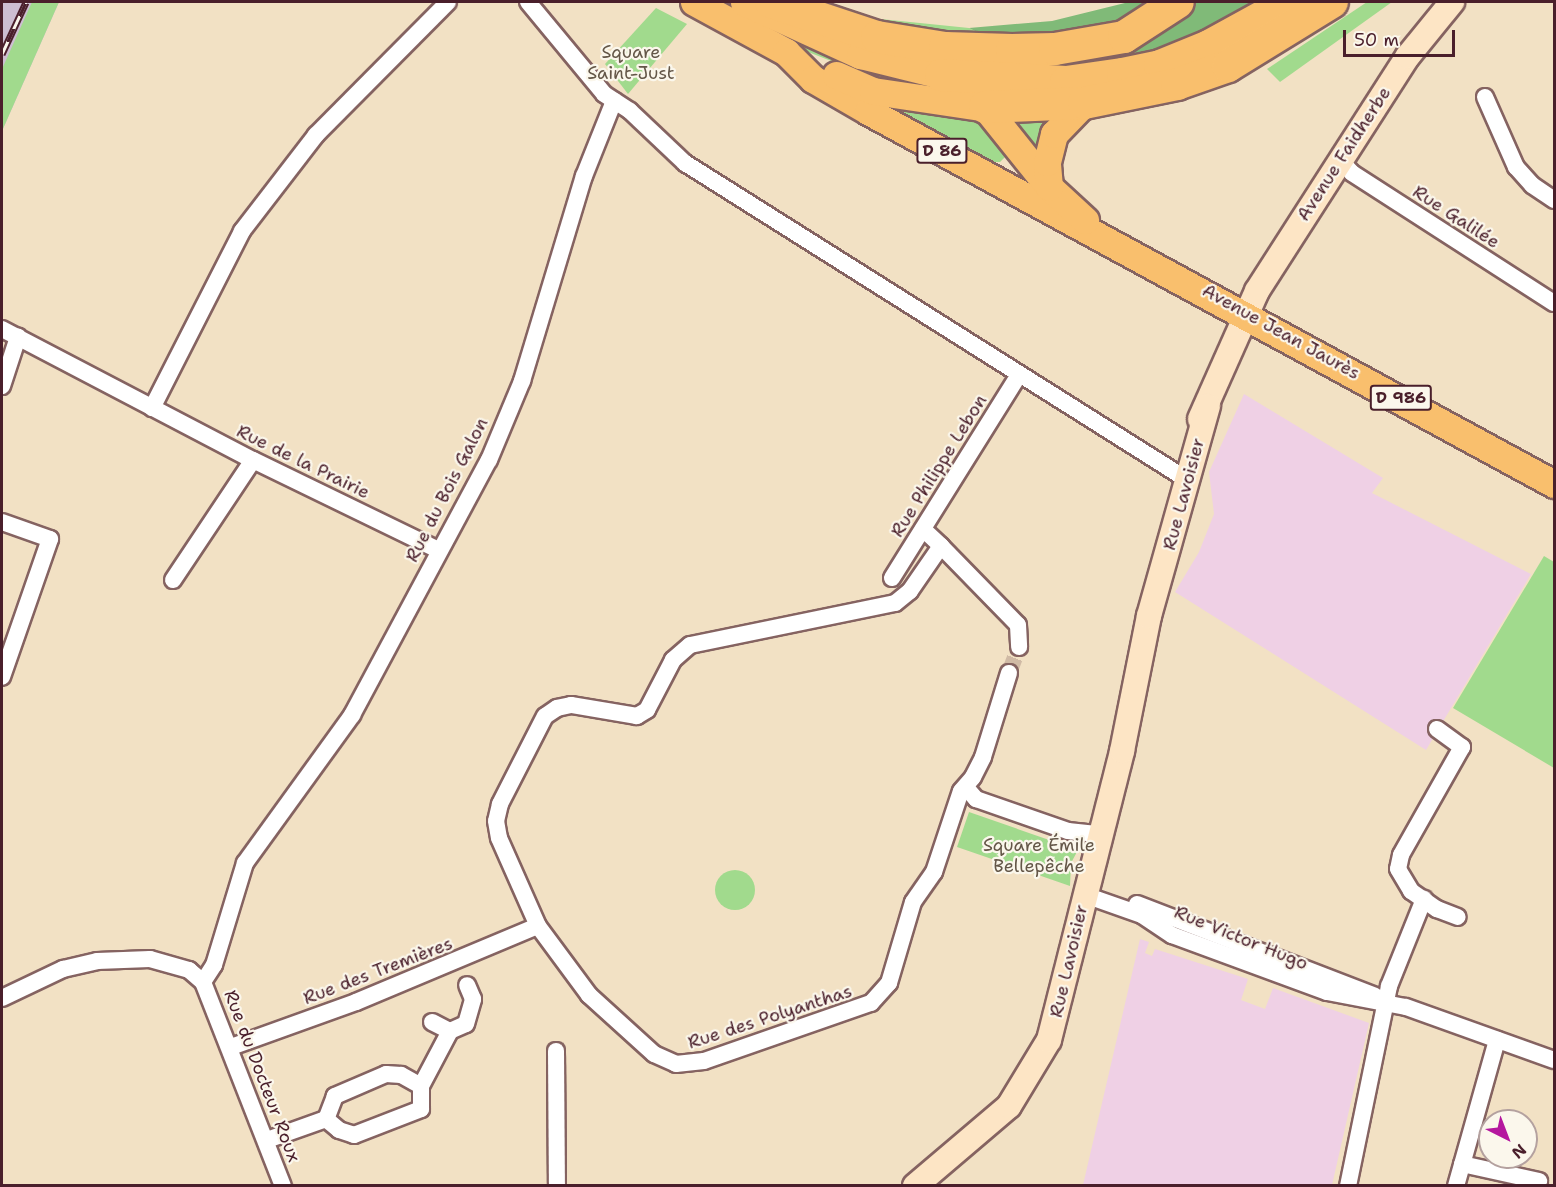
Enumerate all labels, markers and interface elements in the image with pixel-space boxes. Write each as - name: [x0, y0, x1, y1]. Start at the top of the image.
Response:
- scale bar: [1346, 18, 1458, 56]
- text: 50 m: [1354, 28, 1399, 52]
- park label: Square Saint-Just: [587, 42, 675, 84]
- street label: Avenue Faidherbe: [1293, 83, 1395, 225]
- road number: D 86: [915, 138, 969, 164]
- street label: Rue Galilée: [1409, 181, 1503, 253]
- street label: Avenue Jean Jaurès: [1198, 280, 1364, 384]
- road number: D 986: [1370, 385, 1432, 411]
- street label: Rue Philippe Lebon: [886, 391, 992, 541]
- street label: Rue du Bois Galon: [401, 414, 493, 566]
- street label: Rue de la Prairie: [233, 420, 373, 504]
- street label: Rue Lavoisier: [1159, 436, 1209, 552]
- park label: Square Émile Bellepêche: [983, 835, 1095, 878]
- street label: Rue Victor Hugo: [1171, 901, 1311, 975]
- street label: Rue Lavoisier: [1046, 902, 1092, 1020]
- street label: Rue des Tremières: [300, 933, 456, 1009]
- street label: Rue des Polyanthas: [685, 980, 855, 1054]
- street label: Rue du Docteur Roux: [219, 987, 305, 1165]
- north arrow: [1478, 1109, 1538, 1169]
- text: N: [1507, 1139, 1531, 1163]

